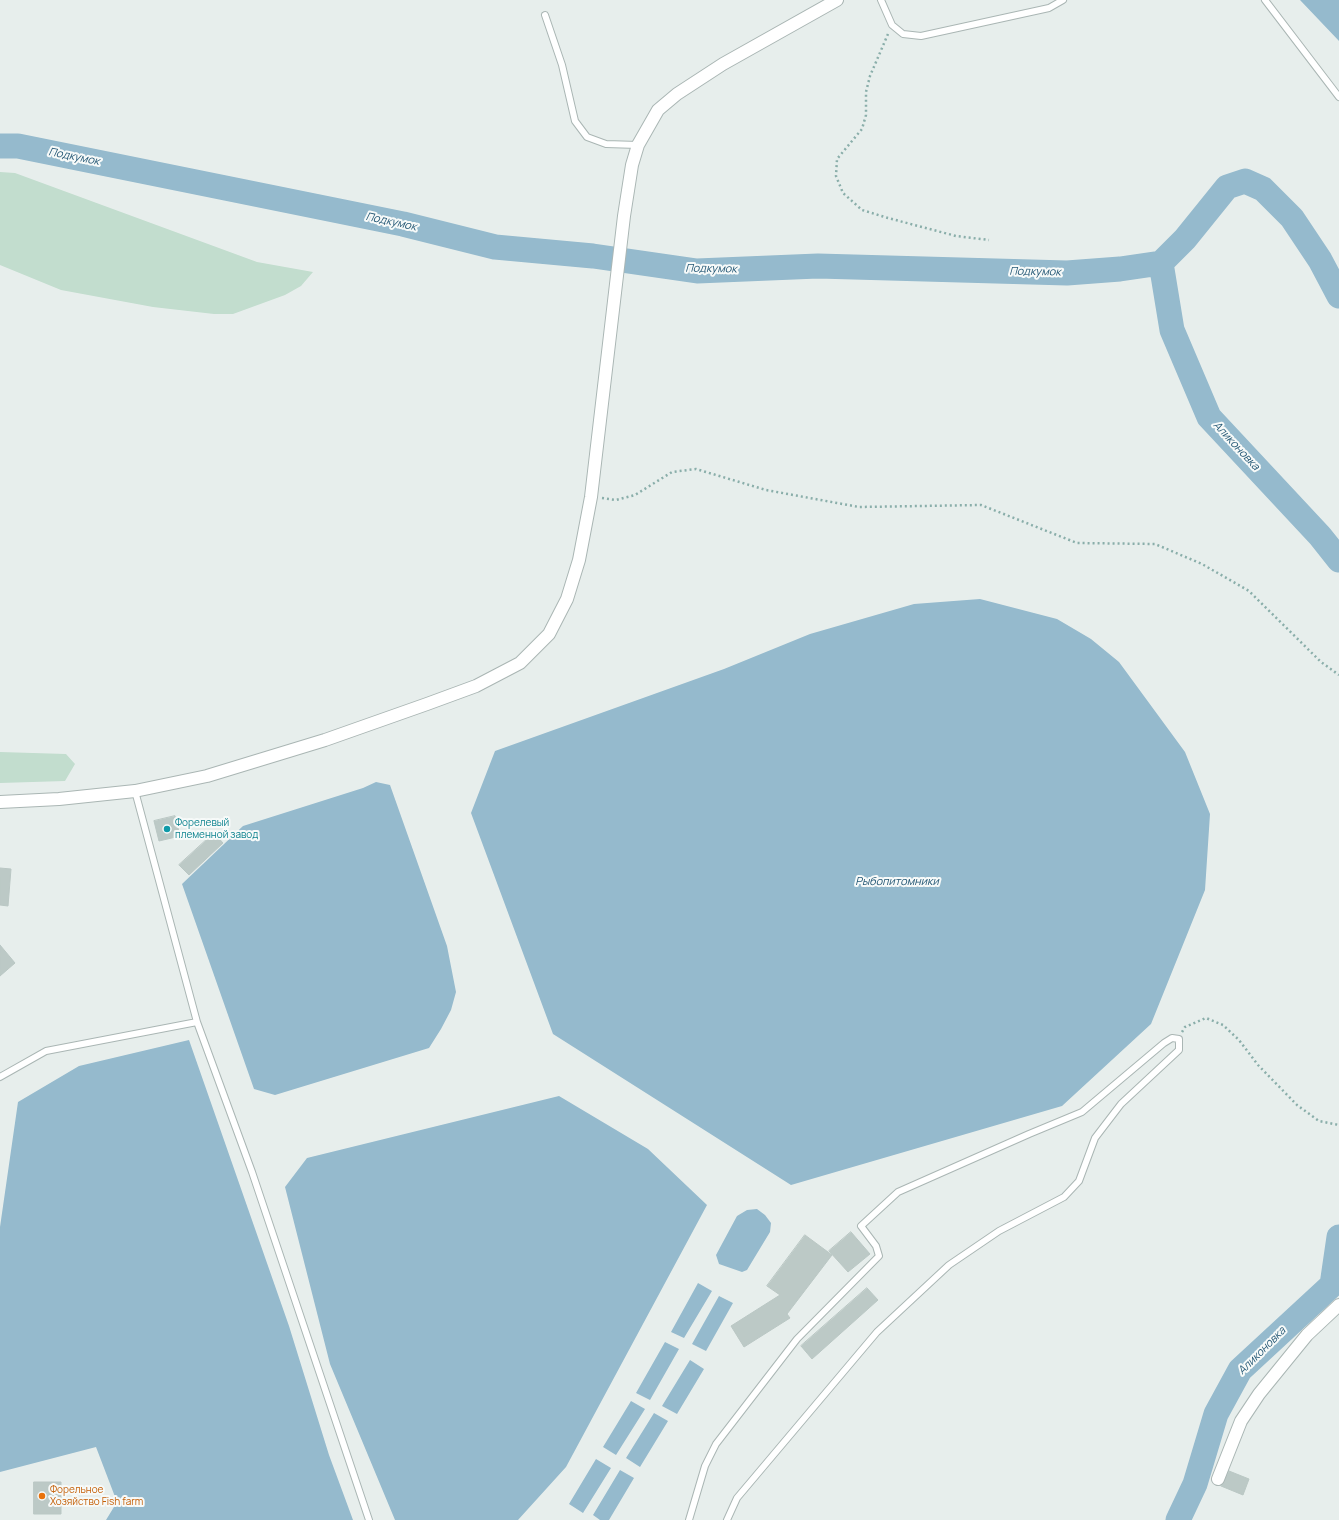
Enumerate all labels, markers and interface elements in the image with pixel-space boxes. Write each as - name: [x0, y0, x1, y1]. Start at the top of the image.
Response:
- water label: Подкумок: [47, 146, 101, 168]
- water label: Подкумок: [364, 210, 418, 234]
- water label: Подкумок: [685, 262, 737, 276]
- water label: Подкумок: [1009, 265, 1061, 279]
- water label: Аликоновка: [1210, 419, 1262, 473]
- place label: Форелевый племенной завод: [175, 817, 258, 840]
- marker: Форелевый племенной завод: [162, 824, 172, 834]
- water label: Рыбопитомники: [855, 875, 939, 889]
- water label: Аликоновка: [1235, 1324, 1289, 1378]
- place label: Форельное Хозяйство Fish farm: [50, 1484, 143, 1508]
- marker: Форельное Хозяйство Fish farm: [37, 1491, 47, 1501]

